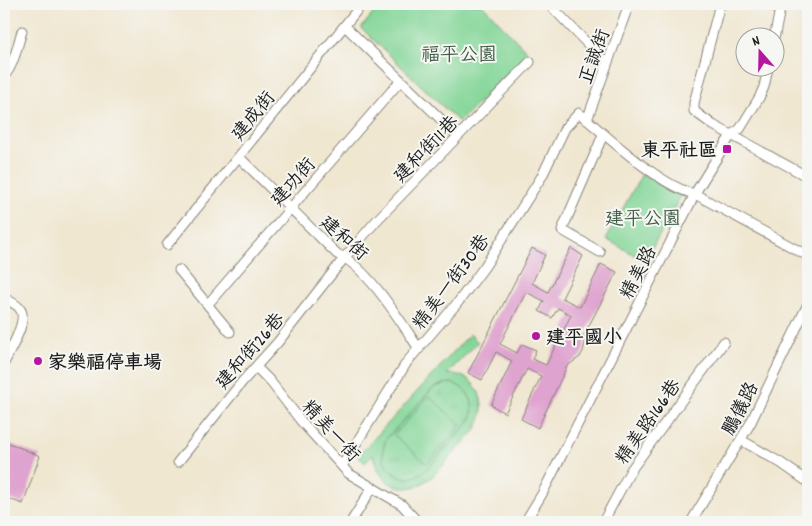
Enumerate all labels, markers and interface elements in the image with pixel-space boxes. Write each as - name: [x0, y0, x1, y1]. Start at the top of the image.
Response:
- street label: 正誠街: [574, 26, 619, 89]
- north arrow: [734, 28, 784, 78]
- text: N: [750, 31, 763, 52]
- park label: 福平公園: [421, 43, 497, 70]
- street label: 建成街: [226, 87, 283, 148]
- street label: 建和街11巷: [389, 111, 467, 190]
- place label: 東平社區: [641, 139, 717, 166]
- marker: 東平社區: [721, 143, 733, 155]
- street label: 建功街: [266, 153, 324, 214]
- park label: 建平公園: [605, 207, 681, 234]
- street label: 建和街: [312, 211, 373, 269]
- street label: 精美一街30巷: [408, 230, 498, 337]
- street label: 精美路: [615, 242, 665, 305]
- street label: 建和街26巷: [211, 308, 293, 396]
- place label: 建平國小: [546, 326, 622, 353]
- marker: 建平國小: [530, 330, 542, 342]
- place label: 家樂福停車場: [48, 351, 162, 378]
- marker: 家樂福停車場: [32, 355, 44, 367]
- street label: 精美路166巷: [610, 375, 689, 471]
- street label: 鵬儀路: [717, 378, 767, 441]
- street label: 精美一街: [294, 395, 365, 469]

